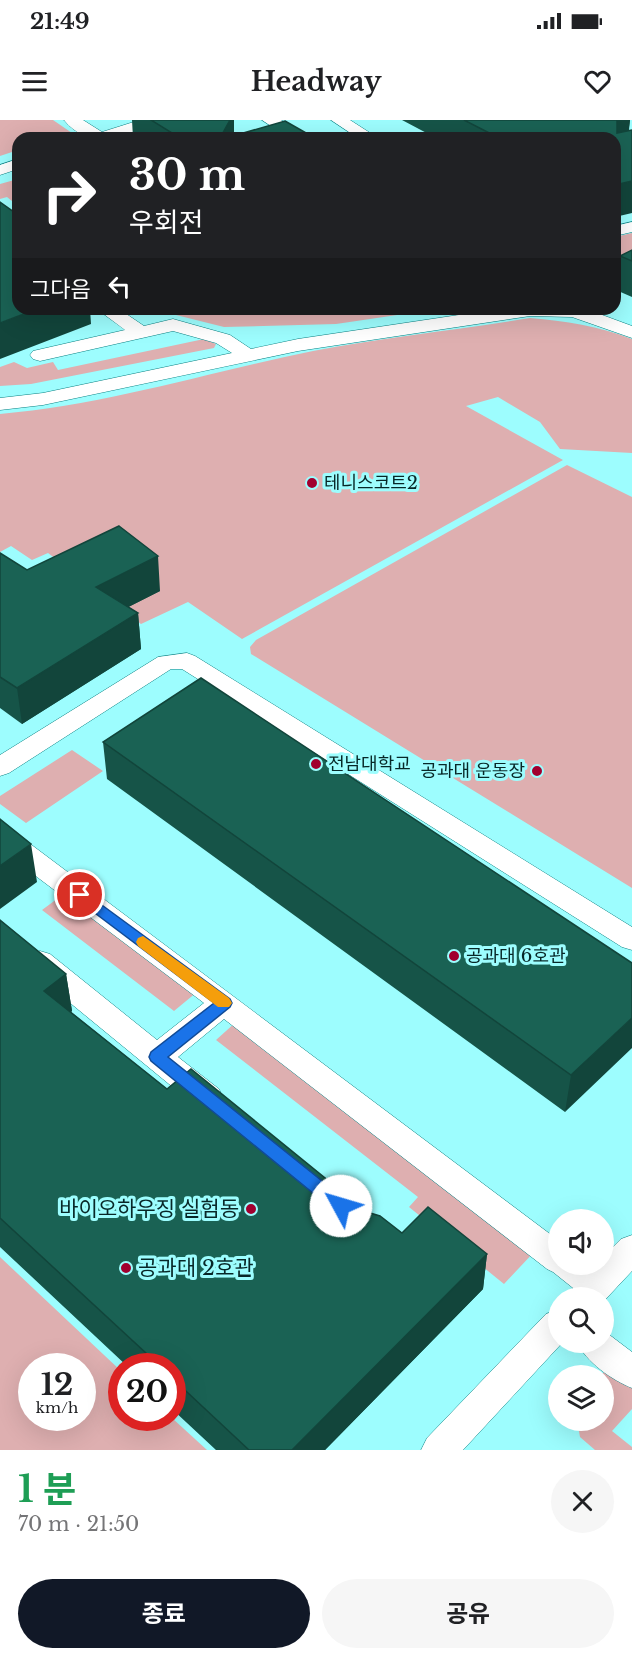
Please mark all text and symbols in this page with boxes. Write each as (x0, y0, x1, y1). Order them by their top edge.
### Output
text: 21:49 (30, 8, 90, 35)
icon: menu (18, 65, 51, 98)
text: Headway (251, 65, 381, 98)
icon: heart (581, 65, 614, 98)
text: 30 m (129, 149, 245, 201)
icon: right (30, 156, 108, 234)
text: 우회전 (129, 206, 204, 239)
icon: left (103, 270, 136, 303)
text: 그다음 (30, 276, 91, 303)
place label: 테니스코트2 (324, 472, 418, 494)
marker: 테니스코트2 (305, 476, 319, 490)
place label: 전남대학교 (328, 753, 411, 775)
marker: 전남대학교 (309, 757, 323, 771)
place label: 공과대 운동장 (420, 760, 525, 782)
marker: 공과대 운동장 (530, 764, 544, 778)
pin (54, 869, 105, 920)
icon: arrive (63, 878, 96, 911)
place label: 공과대 6호관 (466, 945, 566, 967)
marker: 공과대 6호관 (447, 949, 461, 963)
position arrow (309, 1174, 373, 1238)
place label: 바이오하우징 실험동 (59, 1196, 239, 1222)
marker: 바이오하우징 실험동 (244, 1202, 258, 1216)
map controls (548, 1209, 614, 1431)
button: sound (548, 1209, 614, 1275)
place label: 공과대 2호관 (138, 1255, 254, 1281)
marker: 공과대 2호관 (119, 1261, 133, 1275)
button: search (548, 1287, 614, 1353)
speed limit sign: 20 (108, 1353, 186, 1431)
button: layers (548, 1365, 614, 1431)
text: 12 (41, 1366, 73, 1403)
text: km/h (36, 1398, 78, 1417)
text: 1 분 (18, 1467, 76, 1512)
button: close (551, 1470, 614, 1533)
text: 70 m · 21:50 (18, 1512, 139, 1536)
button: 종료 (18, 1579, 310, 1648)
button: 공유 (322, 1579, 614, 1648)

